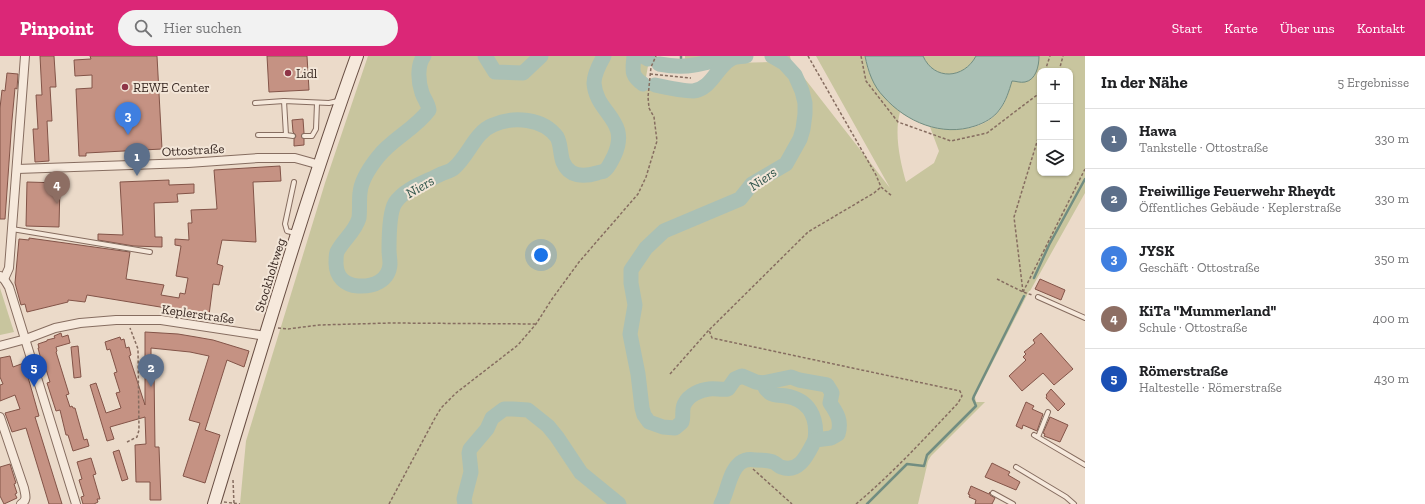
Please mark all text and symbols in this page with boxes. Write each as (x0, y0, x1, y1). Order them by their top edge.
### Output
search box (118, 10, 398, 46)
text: Pinpoint (20, 17, 94, 40)
icon: search (132, 17, 154, 39)
text: Hier suchen (164, 19, 242, 37)
text: Start (1172, 20, 1202, 37)
text: Karte (1224, 20, 1258, 37)
text: Über uns (1280, 20, 1335, 37)
text: Kontakt (1357, 20, 1405, 37)
place label: Lidl (296, 66, 318, 81)
marker: Lidl (283, 68, 293, 78)
map controls (1037, 68, 1073, 176)
button: + (1037, 68, 1073, 104)
text: In der Nähe (1101, 72, 1188, 92)
text: 5 Ergebnisse (1338, 75, 1409, 90)
place label: REWE Center (133, 80, 210, 95)
marker: REWE Center (120, 82, 130, 92)
pin: 3 (115, 102, 141, 135)
button: − (1037, 104, 1073, 140)
text: Hawa (1139, 122, 1177, 140)
text: 1 (1111, 131, 1117, 146)
text: 330 m (1375, 131, 1409, 146)
button: layers (1037, 140, 1073, 176)
text: Tankstelle · Ottostraße (1139, 140, 1268, 155)
street label: Ottostraße (161, 141, 225, 159)
pin: 1 (124, 143, 150, 176)
water label: Niers (746, 163, 780, 195)
pin: 4 (44, 171, 70, 204)
water label: Niers (403, 172, 437, 202)
text: Freiwillige Feuerwehr Rheydt (1139, 182, 1335, 200)
text: 2 (1111, 191, 1117, 206)
text: 330 m (1375, 191, 1409, 206)
text: Öffentliches Gebäude · Keplerstraße (1139, 200, 1341, 215)
street label: Stockholtweg (252, 236, 288, 314)
text: JYSK (1139, 242, 1174, 260)
your location (531, 245, 551, 265)
text: 3 (1111, 251, 1117, 266)
text: 350 m (1374, 251, 1409, 266)
text: Geschäft · Ottostraße (1139, 260, 1260, 275)
street label: Keplerstraße (161, 301, 235, 327)
text: KiTa "Mummerland" (1139, 302, 1276, 320)
text: 4 (1110, 311, 1118, 326)
text: 400 m (1373, 311, 1409, 326)
text: Schule · Ottostraße (1139, 320, 1247, 335)
pin: 5 (21, 354, 47, 387)
pin: 2 (138, 354, 164, 387)
text: Römerstraße (1139, 362, 1228, 380)
text: 5 (1111, 371, 1117, 386)
text: 430 m (1374, 371, 1409, 386)
text: Haltestelle · Römerstraße (1139, 380, 1282, 395)

